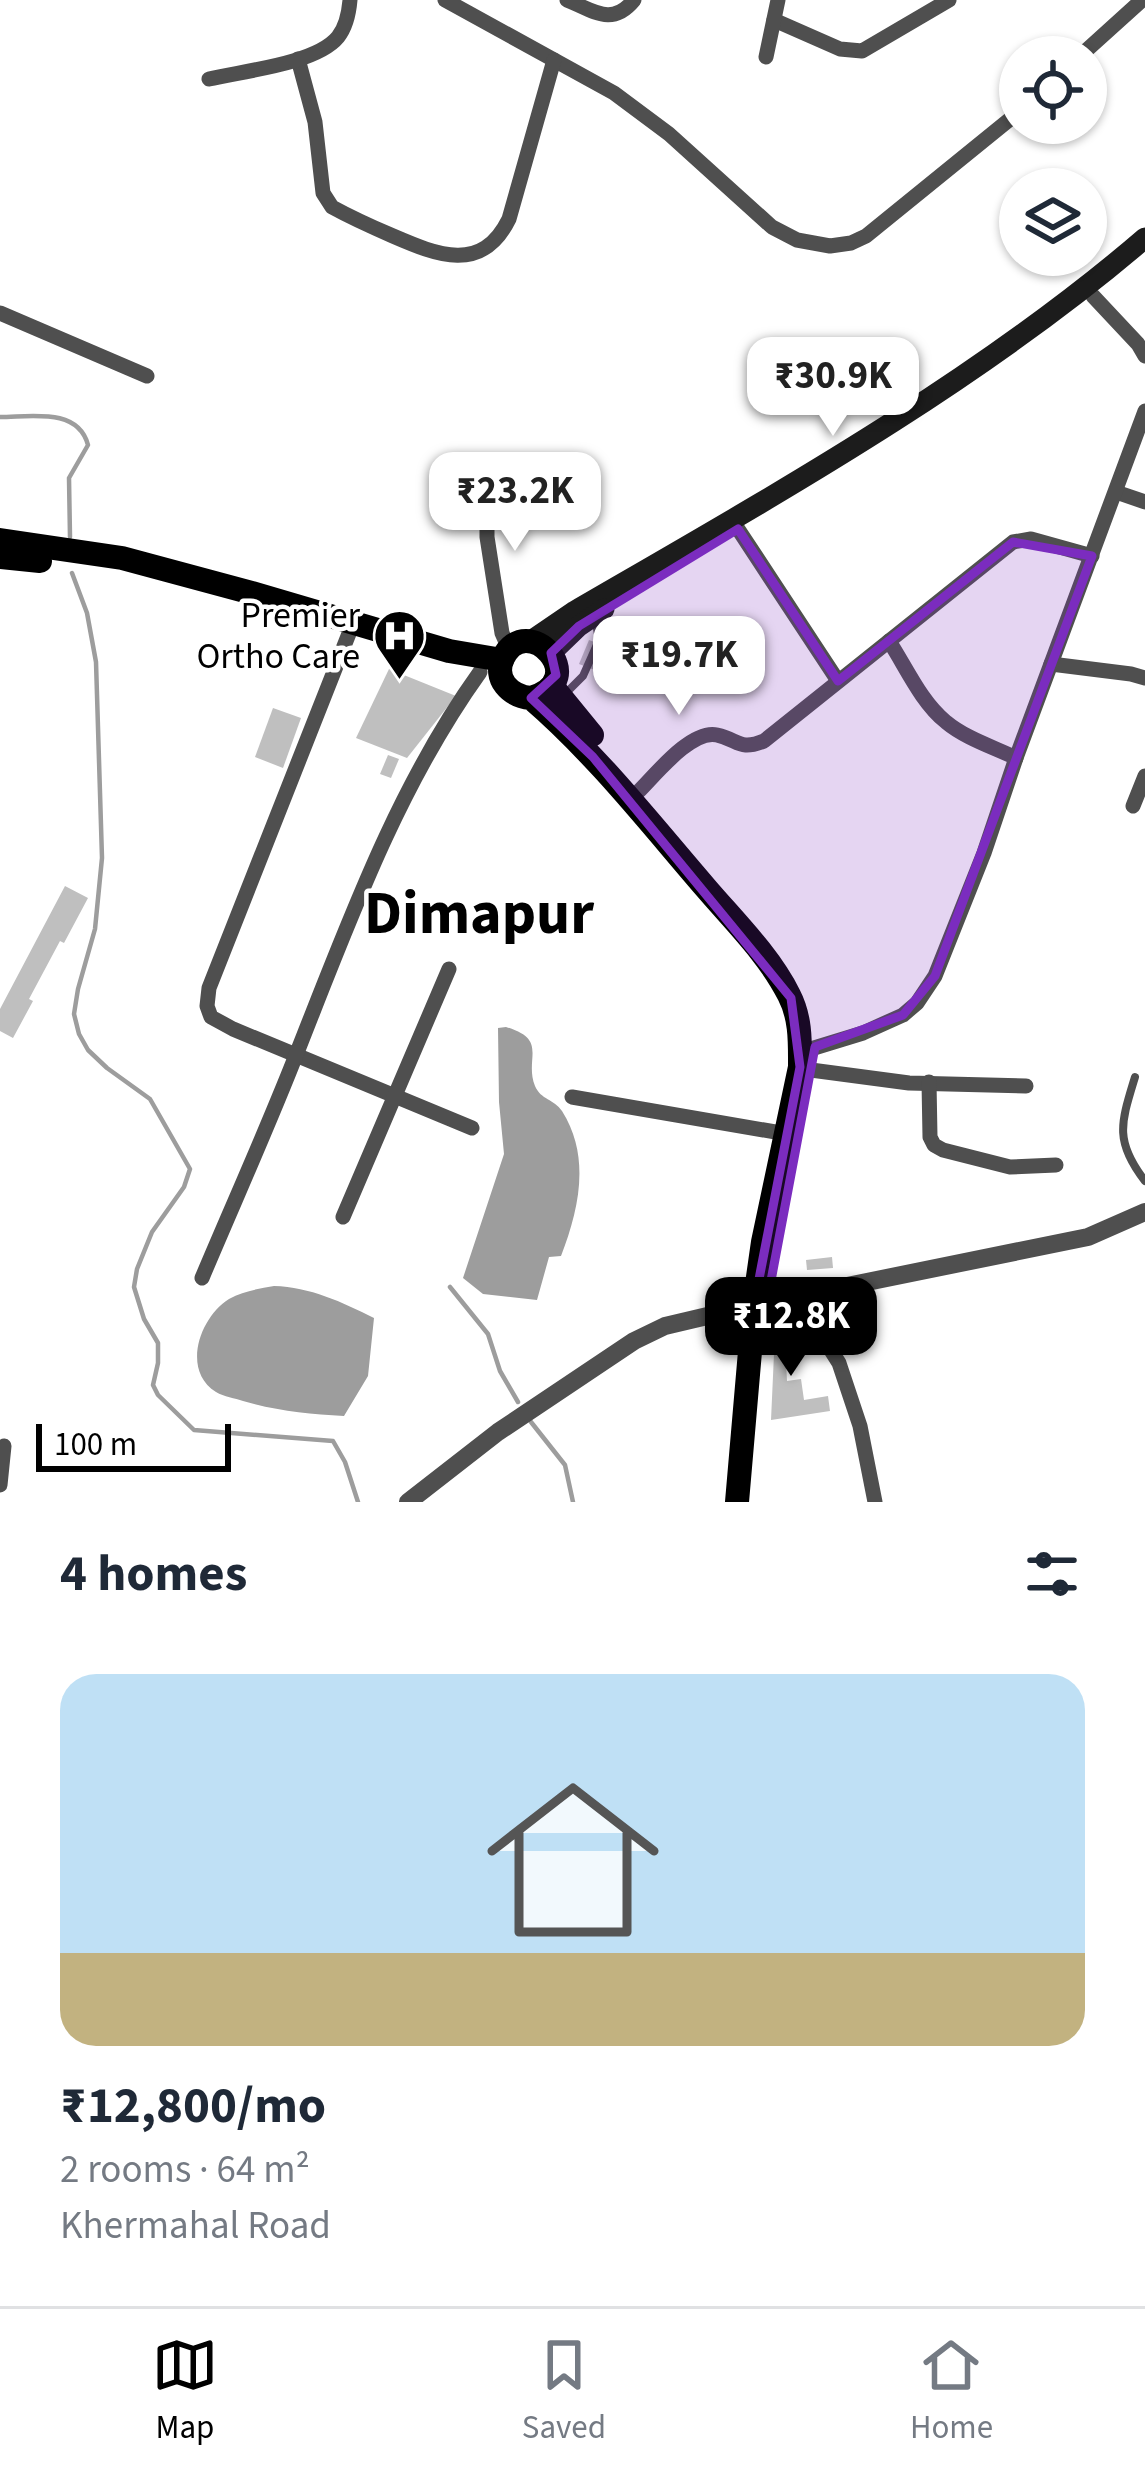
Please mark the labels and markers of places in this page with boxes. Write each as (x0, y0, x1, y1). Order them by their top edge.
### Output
pin: ₹30.9K (735, 337, 931, 439)
pin: ₹23.2K (417, 452, 613, 554)
place label: Premier Ortho Care (196, 590, 360, 682)
hospital icon: Premier Ortho Care (371, 607, 427, 681)
pin: ₹19.7K (581, 616, 777, 718)
pin: ₹12.8K (693, 1277, 889, 1379)

